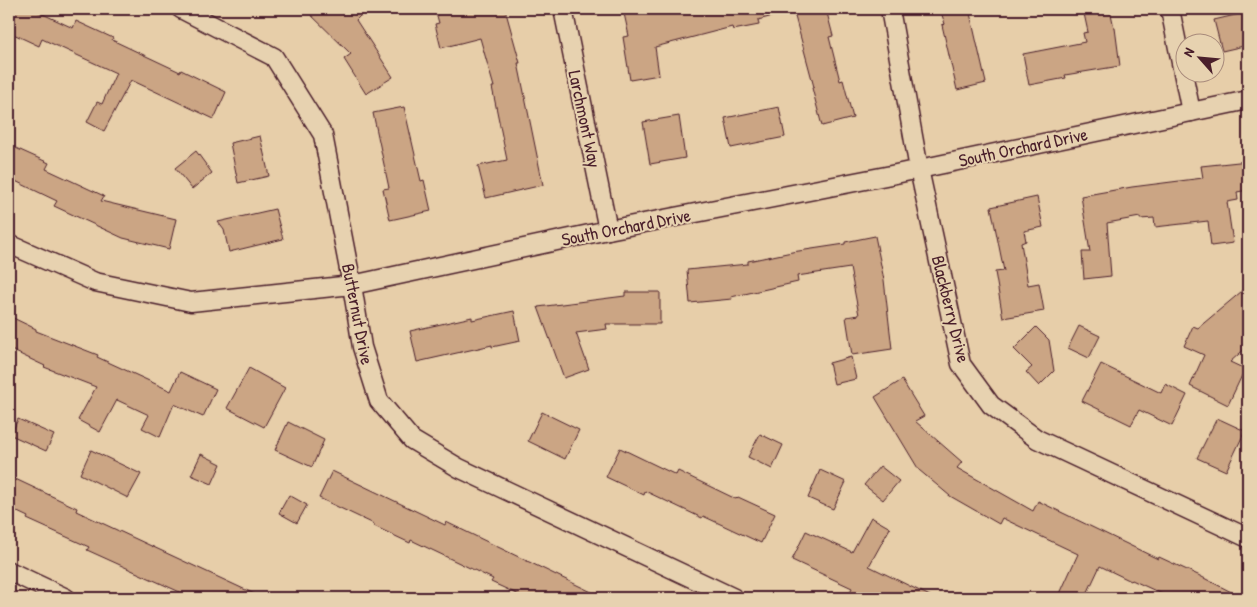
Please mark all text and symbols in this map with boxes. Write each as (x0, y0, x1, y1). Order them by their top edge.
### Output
north arrow (1174, 32, 1224, 82)
text: N (1178, 44, 1198, 60)
street label: Larchmont Way (562, 68, 608, 170)
street label: South Orchard Drive (956, 121, 1090, 173)
street label: South Orchard Drive (559, 202, 693, 252)
street label: Blackberry Drive (926, 253, 976, 365)
street label: Butternut Drive (336, 261, 380, 367)

